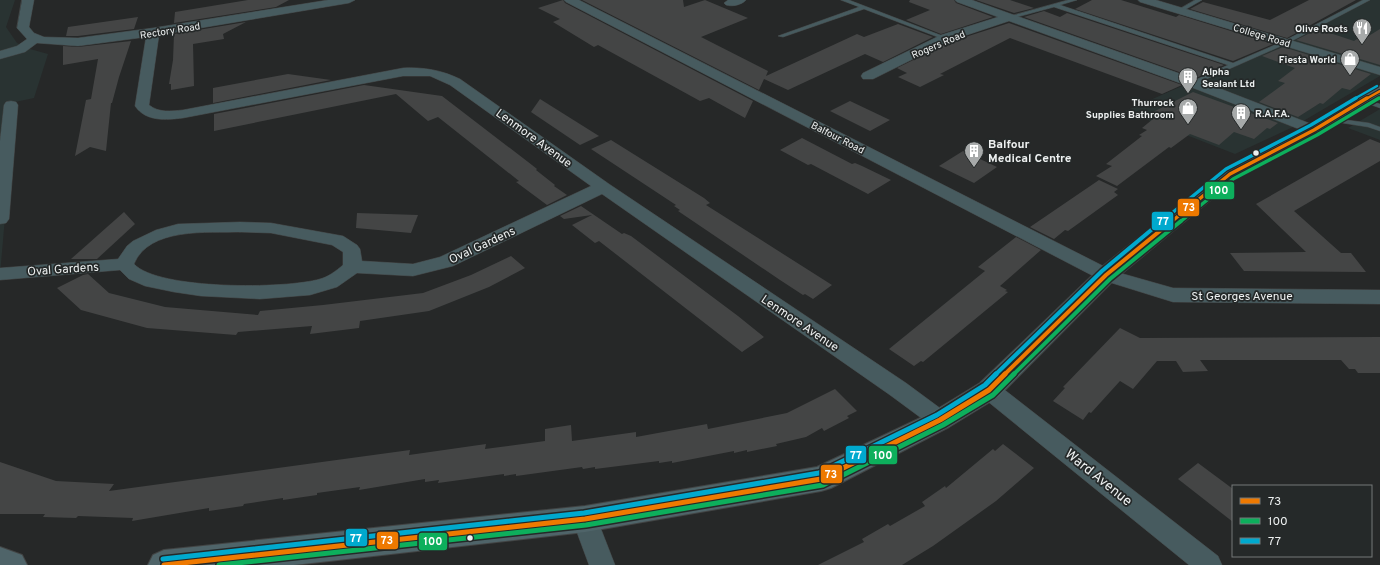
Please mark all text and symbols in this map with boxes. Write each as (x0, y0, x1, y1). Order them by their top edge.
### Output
restaurant icon: Olive Roots (1351, 17, 1373, 45)
street label: Rectory Road (139, 20, 201, 43)
street label: College Road (1231, 22, 1292, 51)
place label: Olive Roots (1295, 23, 1348, 36)
street label: Rogers Road (910, 28, 967, 63)
shop icon: Fiesta World (1339, 48, 1361, 76)
place label: Fiesta World (1279, 54, 1336, 67)
building icon: Alpha Sealant Ltd (1177, 66, 1199, 94)
place label: Alpha Sealant Ltd (1202, 66, 1255, 91)
place label: Thurrock Supplies Bathroom (1086, 97, 1174, 122)
shop icon: Thurrock Supplies Bathroom (1177, 97, 1199, 125)
building icon: R.A.F.A. (1230, 102, 1252, 130)
street label: Lenmore Avenue (492, 106, 575, 172)
place label: R.A.F.A. (1255, 108, 1290, 121)
street label: Balfour Road (808, 119, 866, 157)
place label: Balfour Medical Centre (988, 137, 1072, 167)
building icon: Balfour Medical Centre (963, 140, 985, 168)
unlabelled marker (1251, 148, 1261, 158)
line badge: 100 (1204, 181, 1235, 200)
text: 100 (1210, 184, 1228, 198)
line badge: 73 (1177, 198, 1200, 217)
text: 73 (1183, 201, 1195, 215)
line badge: 77 (1151, 211, 1174, 231)
text: 77 (1157, 215, 1169, 229)
street label: Oval Gardens (447, 224, 518, 268)
street label: Oval Gardens (27, 260, 99, 280)
street label: St Georges Avenue (1191, 289, 1293, 305)
street label: Lenmore Avenue (757, 292, 841, 356)
line badge: 77 (845, 445, 867, 464)
line badge: 100 (868, 445, 898, 465)
street label: Ward Avenue (1061, 446, 1135, 510)
text: 77 (850, 449, 862, 463)
text: 100 (874, 449, 892, 463)
line badge: 73 (820, 464, 843, 484)
text: 73 (825, 468, 837, 482)
legend (1232, 485, 1372, 557)
text: 73 (1268, 494, 1281, 510)
text: 100 (1268, 514, 1288, 530)
line badge: 77 (345, 528, 368, 547)
line badge: 73 (376, 531, 399, 550)
text: 77 (350, 532, 362, 546)
line badge: 100 (418, 532, 448, 551)
unlabelled marker (465, 533, 475, 543)
text: 73 (381, 534, 393, 548)
text: 77 (1268, 534, 1281, 550)
text: 100 (424, 535, 442, 549)

